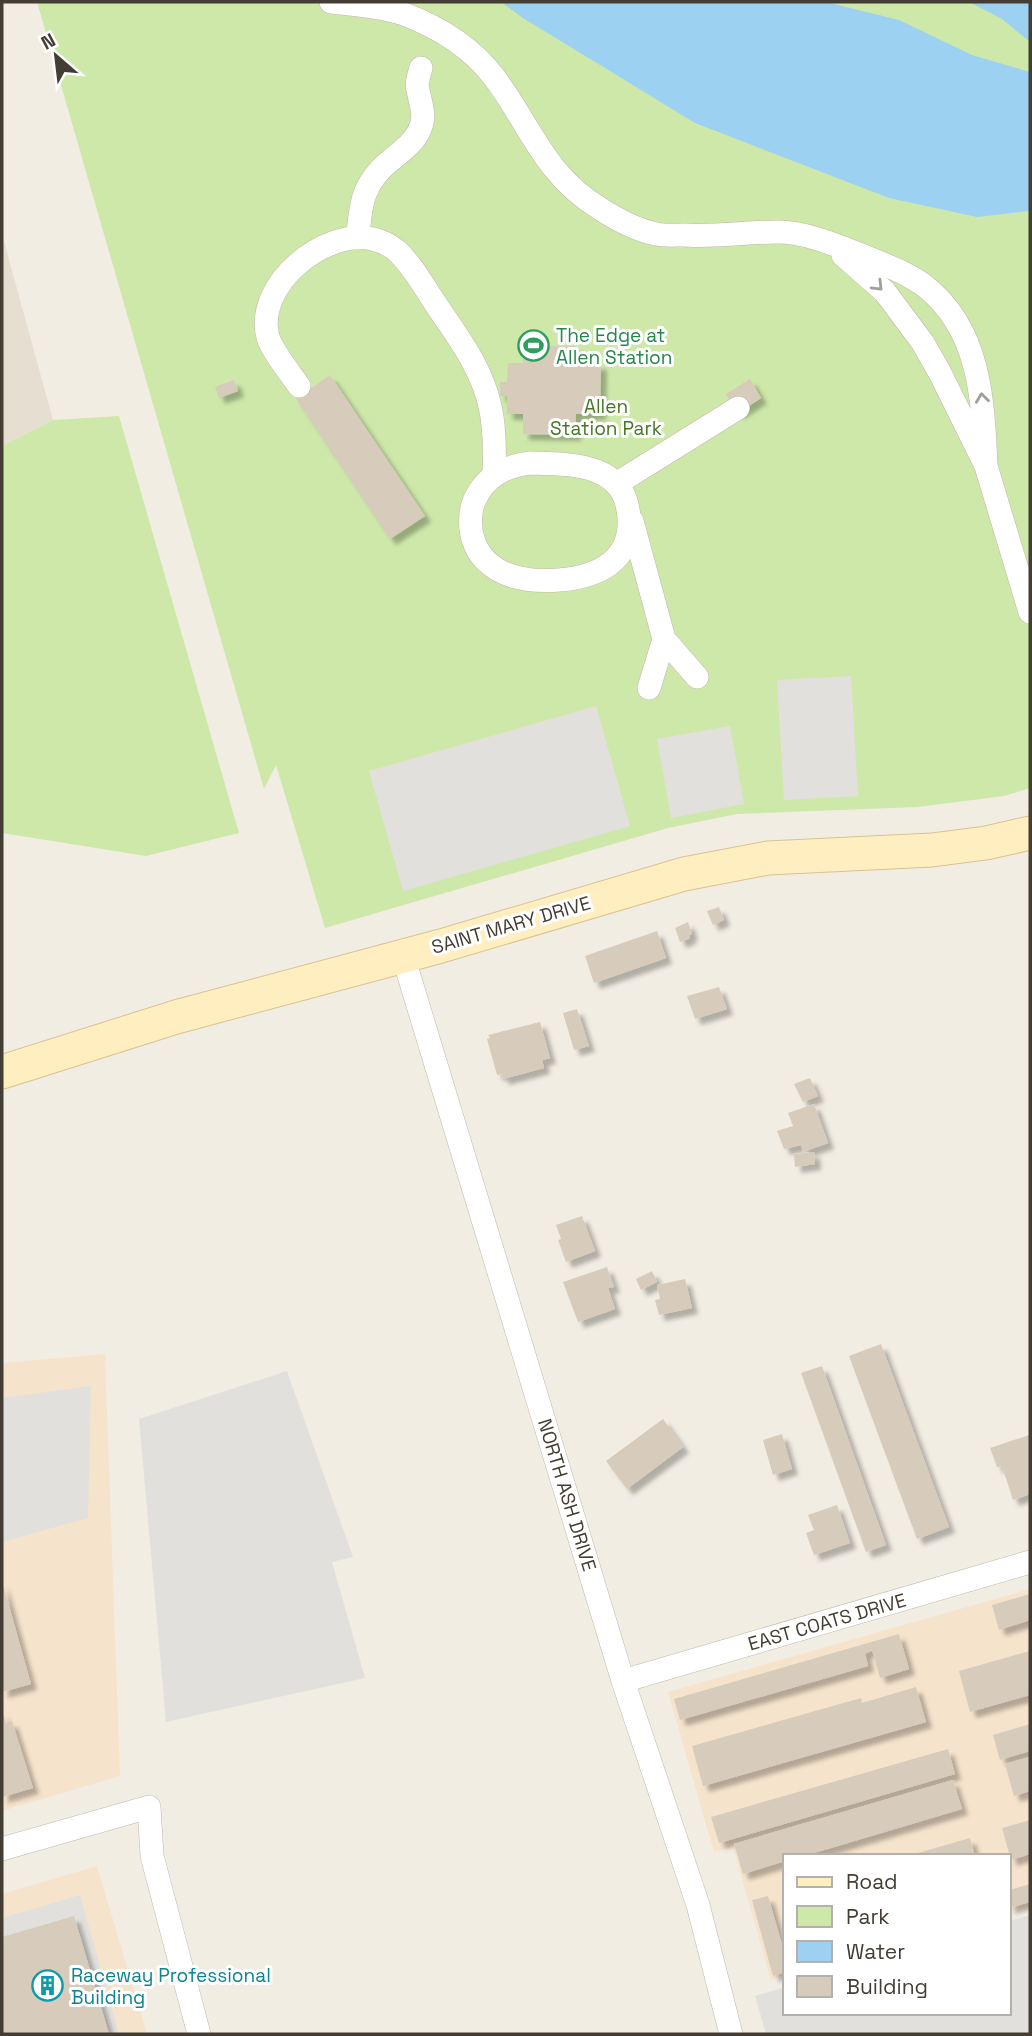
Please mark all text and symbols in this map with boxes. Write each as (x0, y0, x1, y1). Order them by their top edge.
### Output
north arrow (21, 21, 91, 91)
text: N (37, 27, 60, 55)
one-way arrow (870, 277, 883, 290)
place label: The Edge at Allen Station (556, 323, 672, 370)
sports icon: The Edge at Allen Station (516, 329, 550, 363)
one-way arrow (974, 392, 989, 404)
park label: Allen Station Park (550, 394, 662, 441)
street label: SAINT MARY DRIVE (429, 890, 593, 960)
street label: NORTH ASH DRIVE (532, 1416, 602, 1574)
street label: EAST COATS DRIVE (745, 1587, 909, 1657)
legend (783, 1854, 1011, 2015)
text: Road (846, 1868, 898, 1895)
text: Park (846, 1903, 890, 1930)
text: Water (846, 1938, 905, 1965)
place label: Raceway Professional Building (71, 1963, 271, 2010)
building icon: Raceway Professional Building (31, 1969, 65, 2003)
text: Building (846, 1973, 928, 2000)

